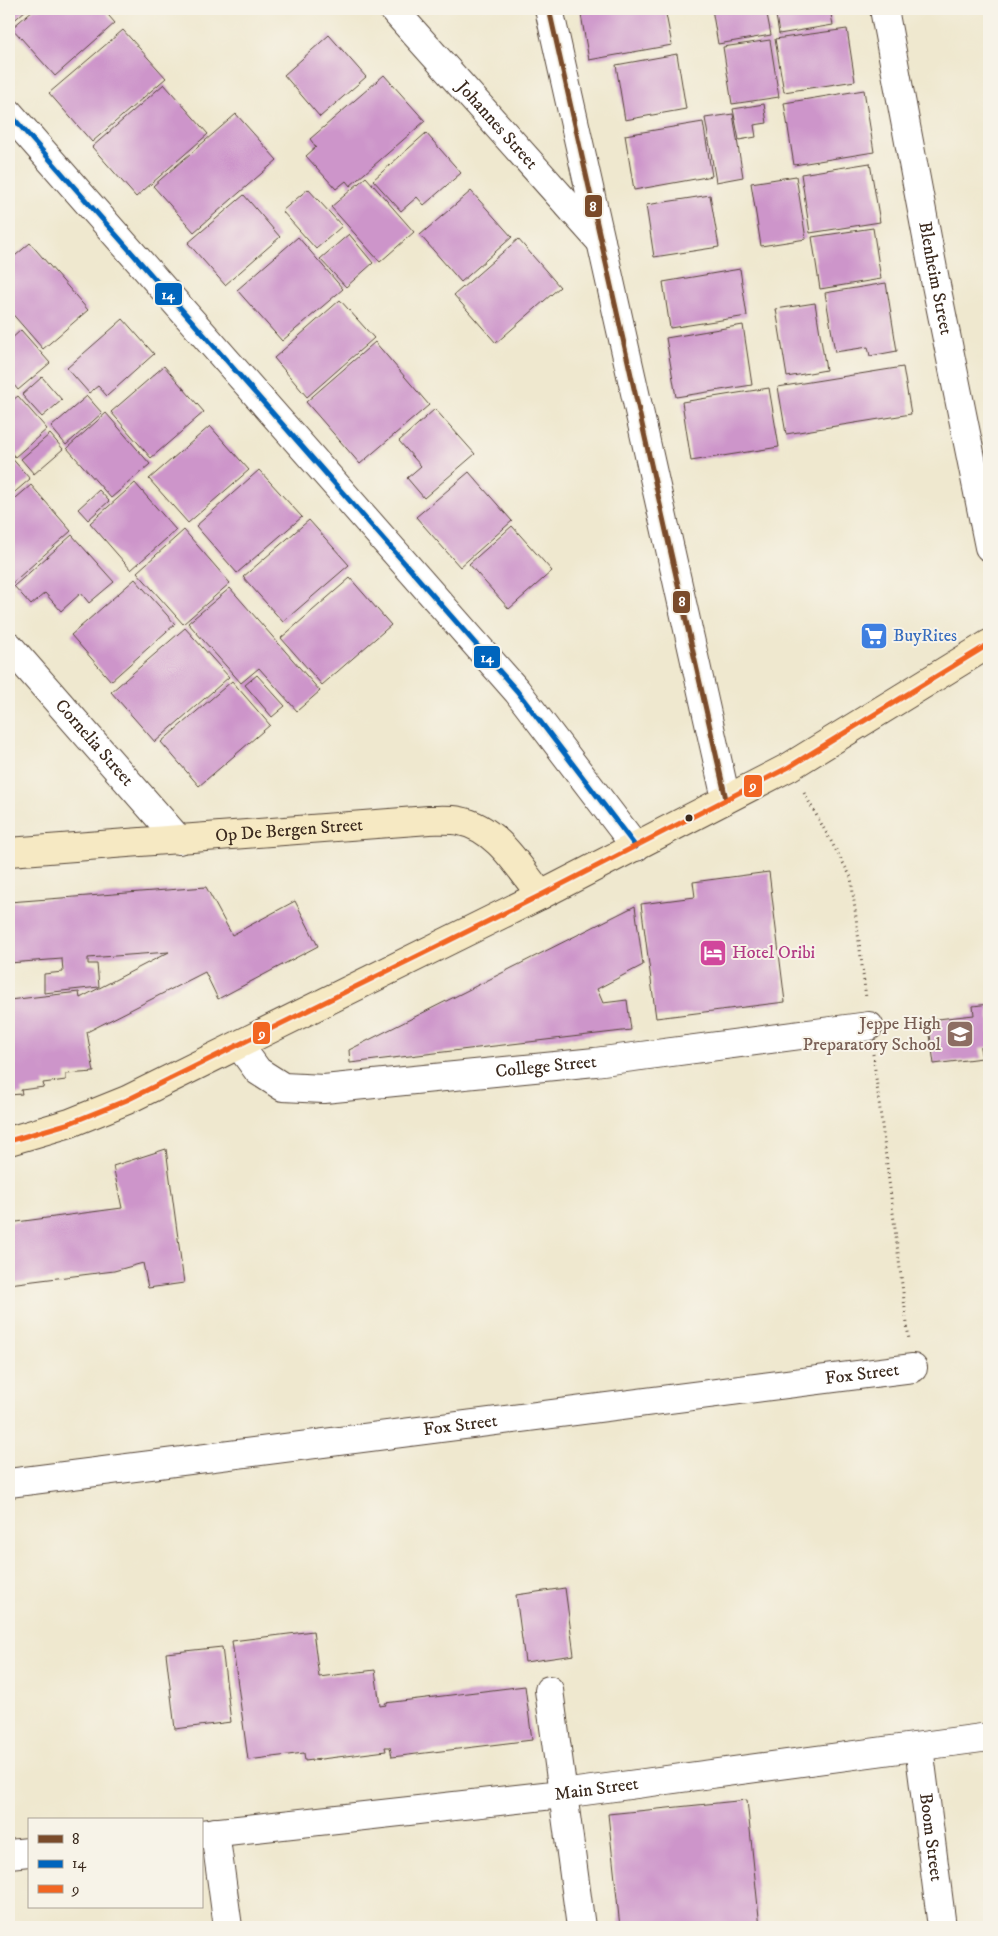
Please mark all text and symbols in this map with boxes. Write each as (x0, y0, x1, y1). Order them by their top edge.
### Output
street label: Johannes Street (450, 75, 542, 174)
line badge: 8 (584, 194, 603, 218)
text: 8 (589, 198, 597, 216)
street label: Blenheim Street (913, 220, 957, 337)
line badge: 14 (154, 282, 183, 306)
text: 14 (161, 286, 176, 304)
line badge: 8 (672, 590, 691, 614)
text: 8 (678, 593, 686, 611)
supermarket icon: BuyRites (859, 621, 889, 651)
place label: BuyRites (893, 625, 957, 647)
line badge: 14 (473, 645, 501, 669)
text: 14 (480, 649, 495, 667)
street label: Cornelia Street (50, 695, 138, 791)
line badge: 9 (743, 774, 763, 798)
text: 9 (749, 777, 757, 795)
unlabelled marker (684, 813, 694, 823)
street label: Op De Bergen Street (215, 814, 364, 847)
hotel icon: Hotel Oribi (698, 938, 728, 968)
place label: Hotel Oribi (732, 942, 815, 964)
place label: Jeppe High Preparatory School (802, 1013, 942, 1056)
school or university icon: Jeppe High Preparatory School (945, 1019, 975, 1049)
line badge: 9 (252, 1021, 271, 1045)
text: 9 (258, 1025, 266, 1043)
street label: College Street (494, 1051, 598, 1083)
street label: Fox Street (824, 1359, 901, 1390)
street label: Fox Street (422, 1410, 499, 1441)
street label: Main Street (553, 1773, 640, 1806)
street label: Boom Street (914, 1792, 947, 1883)
legend (28, 1818, 202, 1908)
text: 8 (72, 1830, 80, 1849)
text: 14 (72, 1854, 87, 1873)
text: 9 (71, 1880, 80, 1899)

